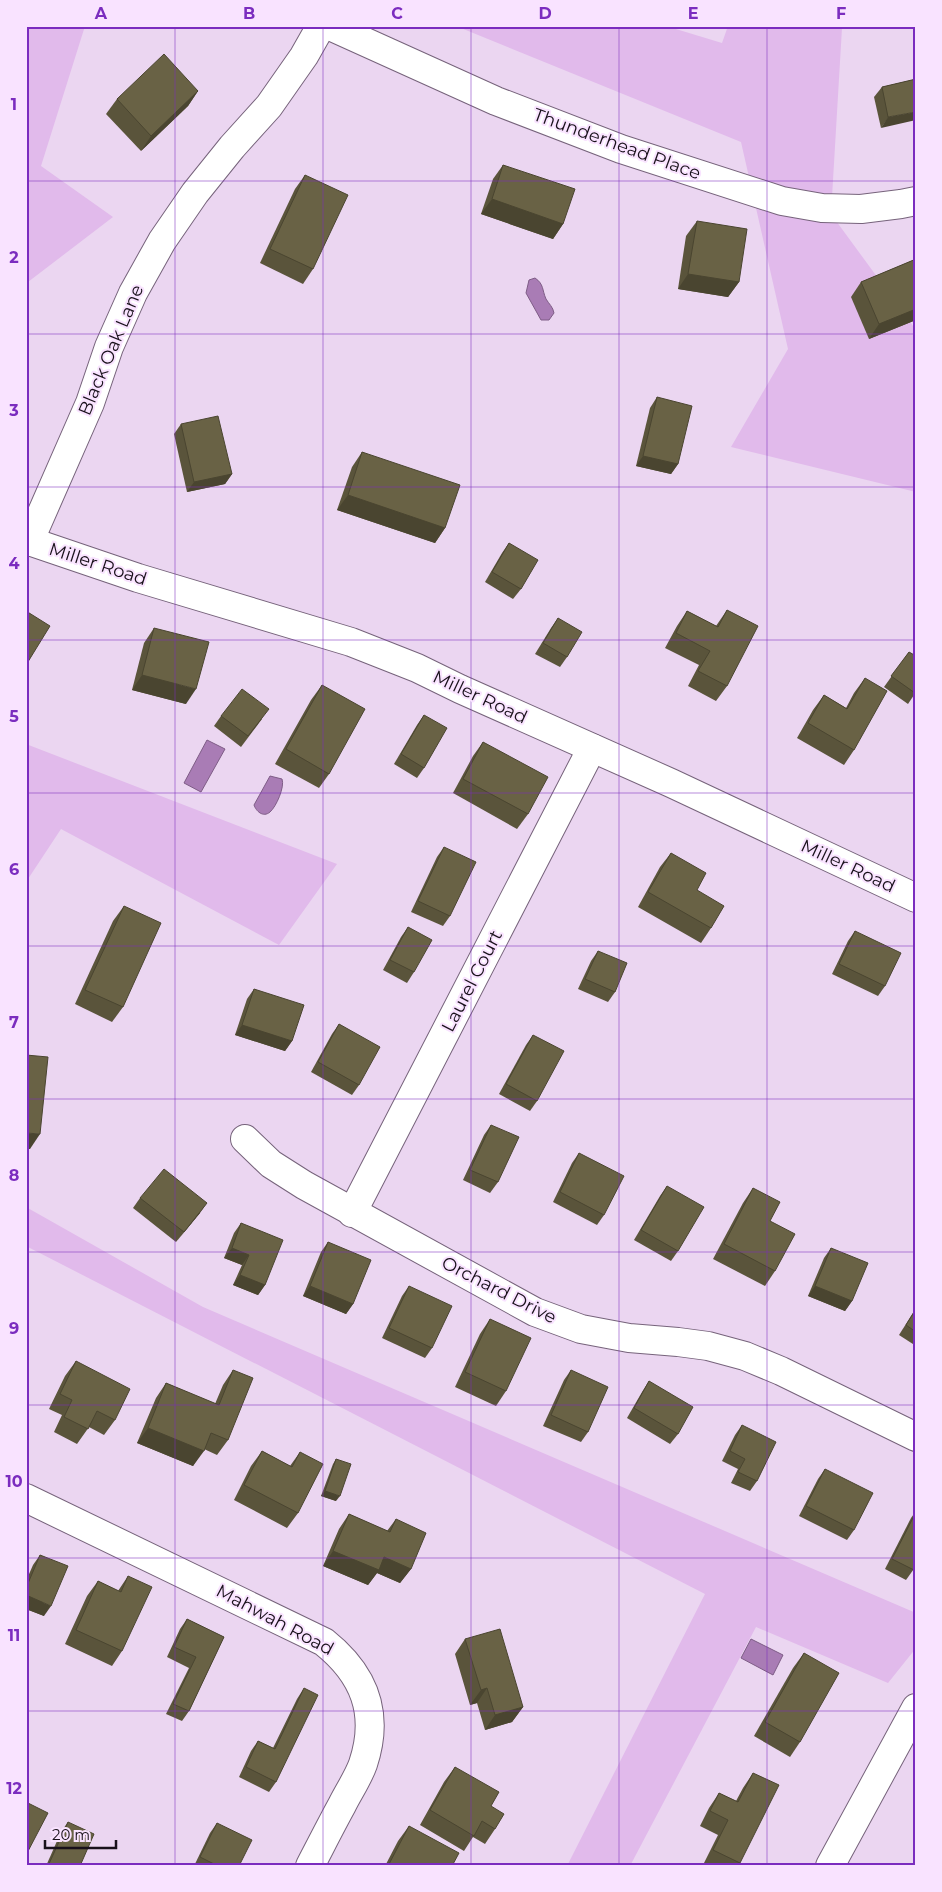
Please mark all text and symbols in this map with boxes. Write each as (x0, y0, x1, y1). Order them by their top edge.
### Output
text: A (94, 4, 108, 23)
text: B (243, 4, 255, 23)
text: C (391, 4, 403, 23)
text: D (538, 4, 552, 23)
text: E (688, 4, 698, 23)
text: F (836, 4, 846, 23)
text: 1 (11, 95, 17, 114)
street label: Thunderhead Place (530, 103, 704, 185)
text: 2 (9, 248, 19, 267)
street label: Black Oak Lane (74, 281, 149, 419)
text: 3 (8, 401, 19, 420)
street label: Miller Road (46, 538, 150, 590)
text: 4 (8, 554, 20, 573)
street label: Miller Road (429, 666, 531, 728)
text: 5 (9, 707, 19, 726)
street label: Miller Road (797, 835, 899, 897)
text: 6 (9, 860, 19, 879)
street label: Laurel Court (437, 926, 507, 1036)
text: 7 (9, 1013, 19, 1032)
text: 8 (9, 1166, 19, 1185)
street label: Orchard Drive (438, 1252, 560, 1328)
text: 9 (9, 1319, 19, 1338)
text: 10 (5, 1472, 23, 1491)
street label: Mahwah Road (213, 1580, 337, 1660)
text: 11 (8, 1626, 20, 1645)
text: 12 (6, 1779, 22, 1798)
scale bar (45, 1817, 116, 1849)
text: 20 m (52, 1825, 90, 1844)

